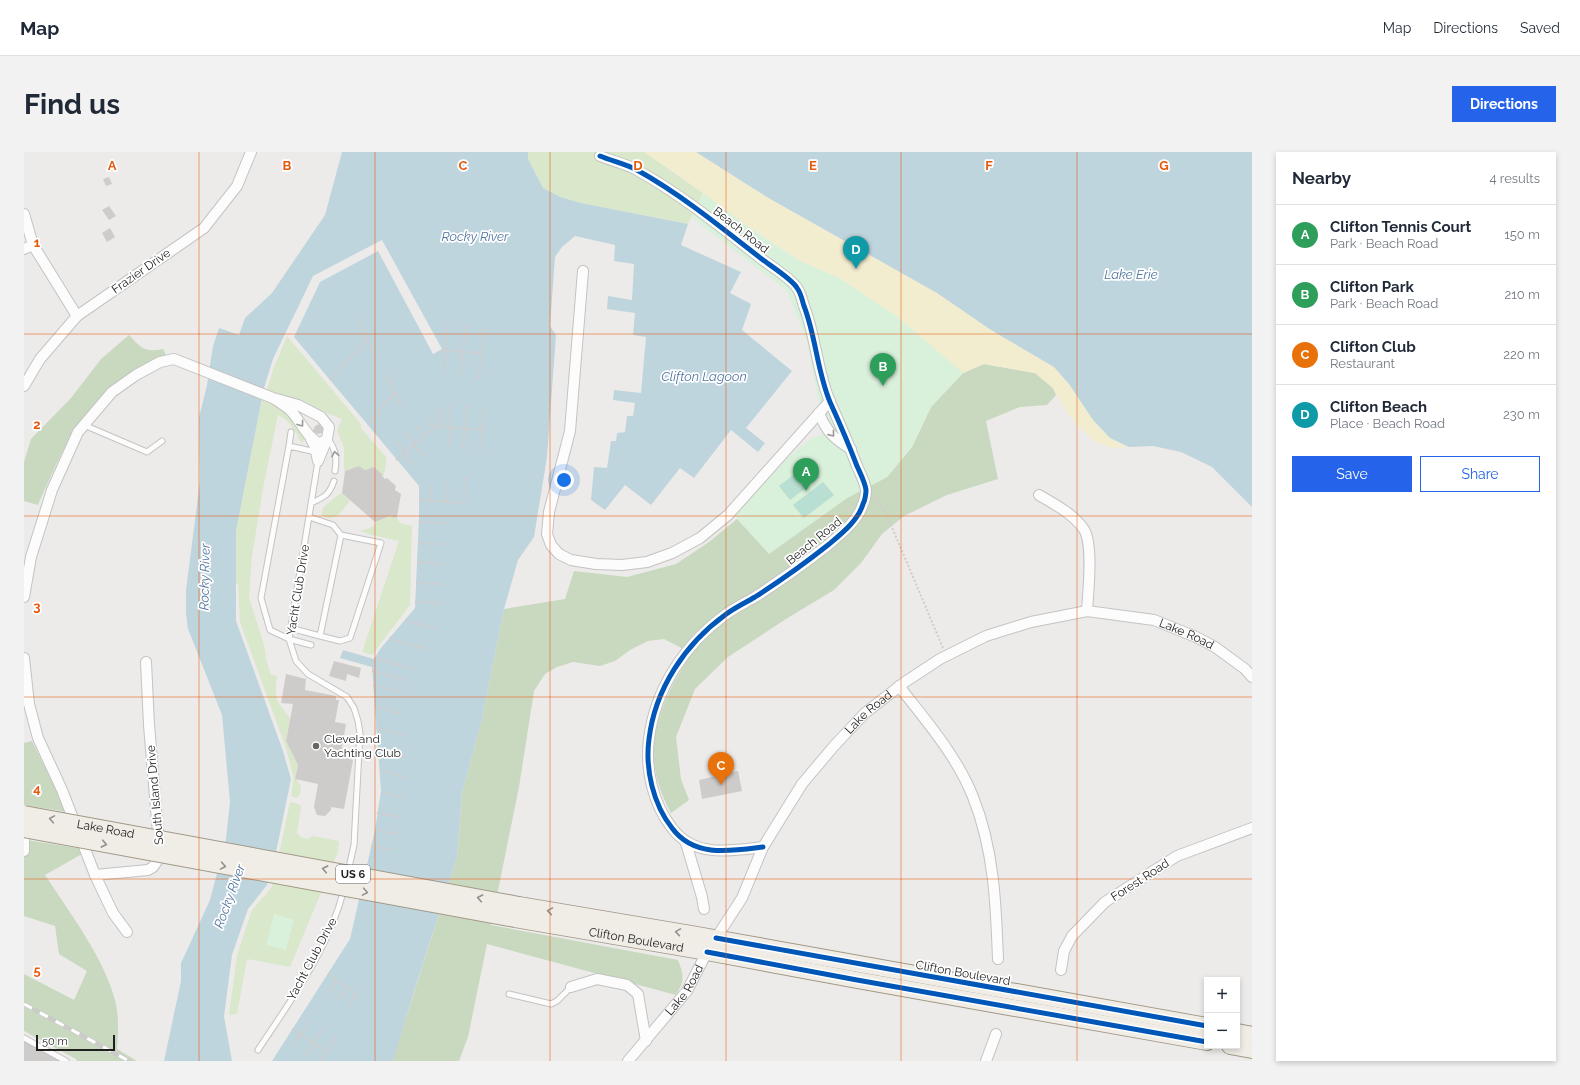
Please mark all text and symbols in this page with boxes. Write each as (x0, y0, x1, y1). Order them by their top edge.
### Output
text: Map (20, 17, 59, 39)
text: Map (1383, 20, 1411, 36)
text: Directions (1433, 20, 1498, 36)
text: Saved (1520, 20, 1560, 36)
button: Directions (1452, 86, 1556, 122)
text: Find us (24, 88, 120, 121)
text: A (108, 158, 117, 173)
text: B (283, 158, 292, 173)
text: C (459, 158, 468, 173)
text: D (633, 158, 643, 173)
text: E (809, 158, 817, 173)
text: F (985, 158, 993, 173)
text: G (1159, 158, 1169, 173)
text: Nearby (1292, 168, 1351, 188)
text: 4 results (1489, 171, 1540, 186)
street label: Beach Road (710, 204, 772, 256)
text: Clifton Tennis Court (1330, 218, 1471, 236)
text: A (1301, 227, 1309, 242)
text: 150 m (1504, 227, 1540, 242)
water label: Rocky River (442, 229, 509, 244)
text: 1 (34, 235, 41, 250)
pin: D (843, 236, 869, 269)
text: Park · Beach Road (1330, 236, 1438, 251)
street label: Frazier Drive (109, 246, 173, 296)
water label: Lake Erie (1104, 267, 1158, 282)
text: Clifton Park (1330, 278, 1414, 296)
text: B (1301, 287, 1309, 302)
text: 210 m (1504, 287, 1540, 302)
text: Park · Beach Road (1330, 296, 1438, 311)
text: Clifton Club (1330, 338, 1416, 356)
text: C (1301, 347, 1309, 362)
text: 220 m (1503, 347, 1540, 362)
pin: B (870, 353, 896, 386)
text: Restaurant (1330, 356, 1395, 371)
water label: Clifton Lagoon (661, 369, 747, 384)
text: Clifton Beach (1330, 398, 1427, 416)
text: D (1300, 407, 1310, 422)
text: 230 m (1503, 407, 1540, 422)
text: Place · Beach Road (1330, 416, 1445, 431)
text: 2 (33, 417, 41, 432)
one-way arrow (297, 420, 304, 427)
one-way arrow (827, 430, 834, 437)
one-way arrow (331, 451, 340, 457)
button: Save (1292, 456, 1412, 492)
button: Share (1420, 456, 1540, 492)
pin: A (793, 458, 819, 491)
your location (554, 470, 574, 490)
street label: Beach Road (784, 514, 844, 568)
water label: Rocky River (196, 543, 213, 611)
street label: Yacht Club Drive (284, 544, 312, 636)
text: 3 (33, 599, 41, 614)
street label: Lake Road (1157, 616, 1216, 652)
street label: Lake Road (842, 688, 895, 737)
place label: Cleveland Yachting Club (324, 732, 401, 760)
marker: Cleveland Yachting Club (311, 741, 321, 751)
street label: South Island Drive (144, 744, 166, 846)
pin: C (708, 752, 734, 785)
text: 4 (33, 781, 41, 796)
one-way arrow (49, 815, 55, 824)
street label: Lake Road (76, 817, 136, 841)
one-way arrow (101, 839, 107, 848)
street label: Forest Road (1108, 856, 1172, 904)
one-way arrow (220, 861, 226, 870)
water label: Rocky River (211, 862, 248, 930)
road number: US 6 (336, 865, 370, 883)
one-way arrow (322, 866, 328, 874)
one-way arrow (361, 887, 368, 895)
one-way arrow (477, 895, 483, 903)
one-way arrow (547, 907, 553, 915)
street label: Yacht Club Drive (284, 915, 340, 1003)
street label: Clifton Boulevard (588, 925, 685, 955)
one-way arrow (675, 928, 681, 937)
street label: Clifton Boulevard (915, 958, 1011, 988)
street label: Lake Road (662, 962, 706, 1018)
text: 5 (33, 963, 41, 978)
map controls (1204, 977, 1240, 1049)
button: + (1204, 977, 1240, 1013)
button: − (1204, 1013, 1240, 1049)
scale bar (36, 1033, 115, 1052)
text: 50 m (42, 1035, 68, 1048)

